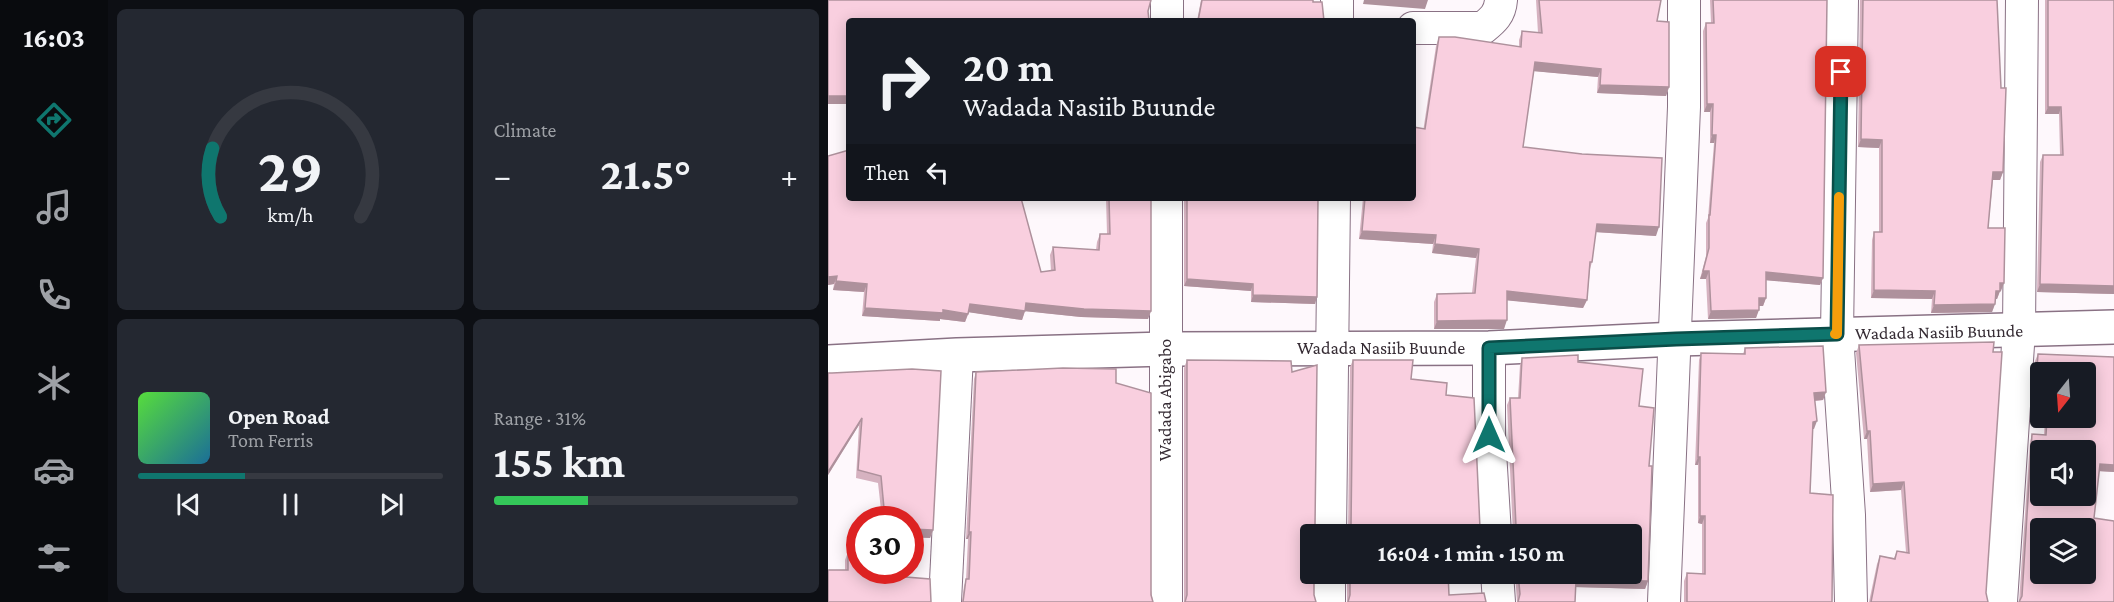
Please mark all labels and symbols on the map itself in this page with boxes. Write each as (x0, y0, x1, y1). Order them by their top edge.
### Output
pin (1815, 46, 1866, 97)
street label: Wadada Nasiib Buunde (1855, 321, 2023, 343)
street label: Wadada Nasiib Buunde (1297, 338, 1465, 358)
street label: Wadada Abigabo (1155, 339, 1175, 461)
north arrow (2030, 362, 2096, 428)
position arrow (1457, 403, 1521, 467)
speed limit sign: 30 (846, 506, 924, 584)

